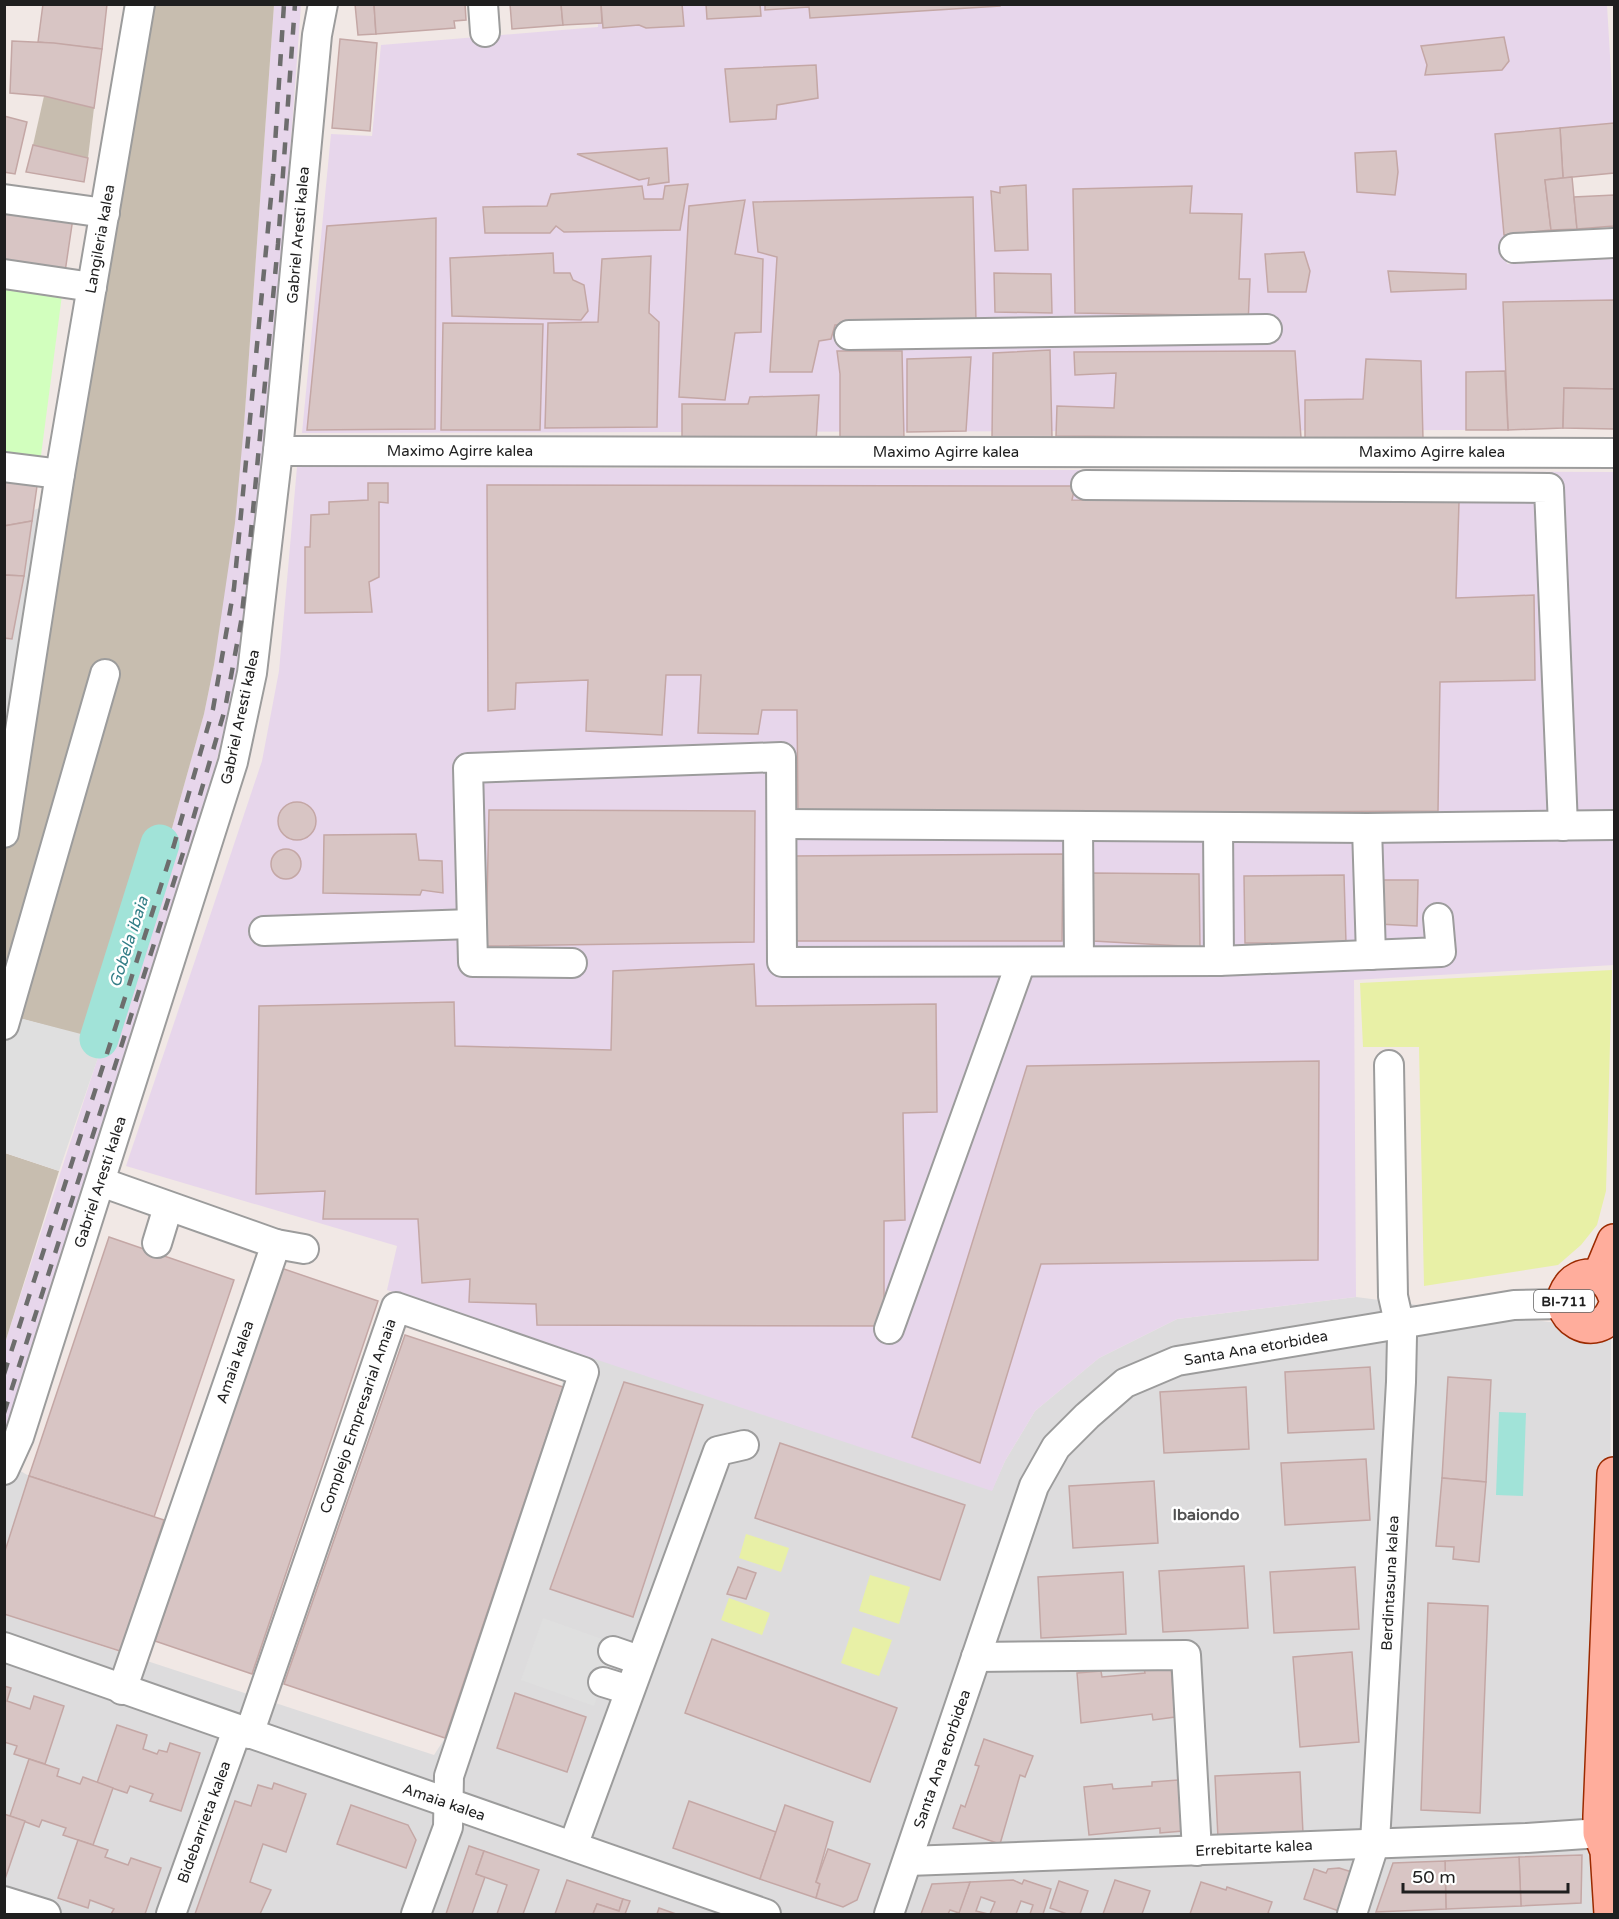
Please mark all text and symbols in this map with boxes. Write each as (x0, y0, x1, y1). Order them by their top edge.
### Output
street label: Gabriel Aresti kalea (283, 166, 313, 304)
street label: Langileria kalea (82, 183, 118, 295)
street label: Maximo Agirre kalea (387, 442, 533, 460)
street label: Maximo Agirre kalea (873, 443, 1019, 461)
street label: Maximo Agirre kalea (1359, 443, 1505, 461)
street label: Gabriel Aresti kalea (217, 648, 263, 786)
water label: Gobela ibaia (105, 893, 153, 990)
street label: Gabriel Aresti kalea (70, 1114, 130, 1250)
road number: BI-711 (1534, 1290, 1594, 1312)
street label: Complejo Empresarial Amaia (316, 1316, 400, 1516)
street label: Amaia kalea (212, 1318, 258, 1406)
street label: Santa Ana etorbidea (1183, 1326, 1329, 1370)
district label: Ibaiondo (1173, 1505, 1240, 1525)
street label: Berdintasuna kalea (1377, 1515, 1403, 1651)
street label: Santa Ana etorbidea (910, 1687, 974, 1831)
street label: Bidebarrieta kalea (174, 1758, 234, 1886)
street label: Amaia kalea (400, 1779, 488, 1825)
street label: Errebitarte kalea (1195, 1836, 1313, 1860)
scale bar (1403, 1856, 1568, 1894)
text: 50 m (1412, 1866, 1456, 1888)

